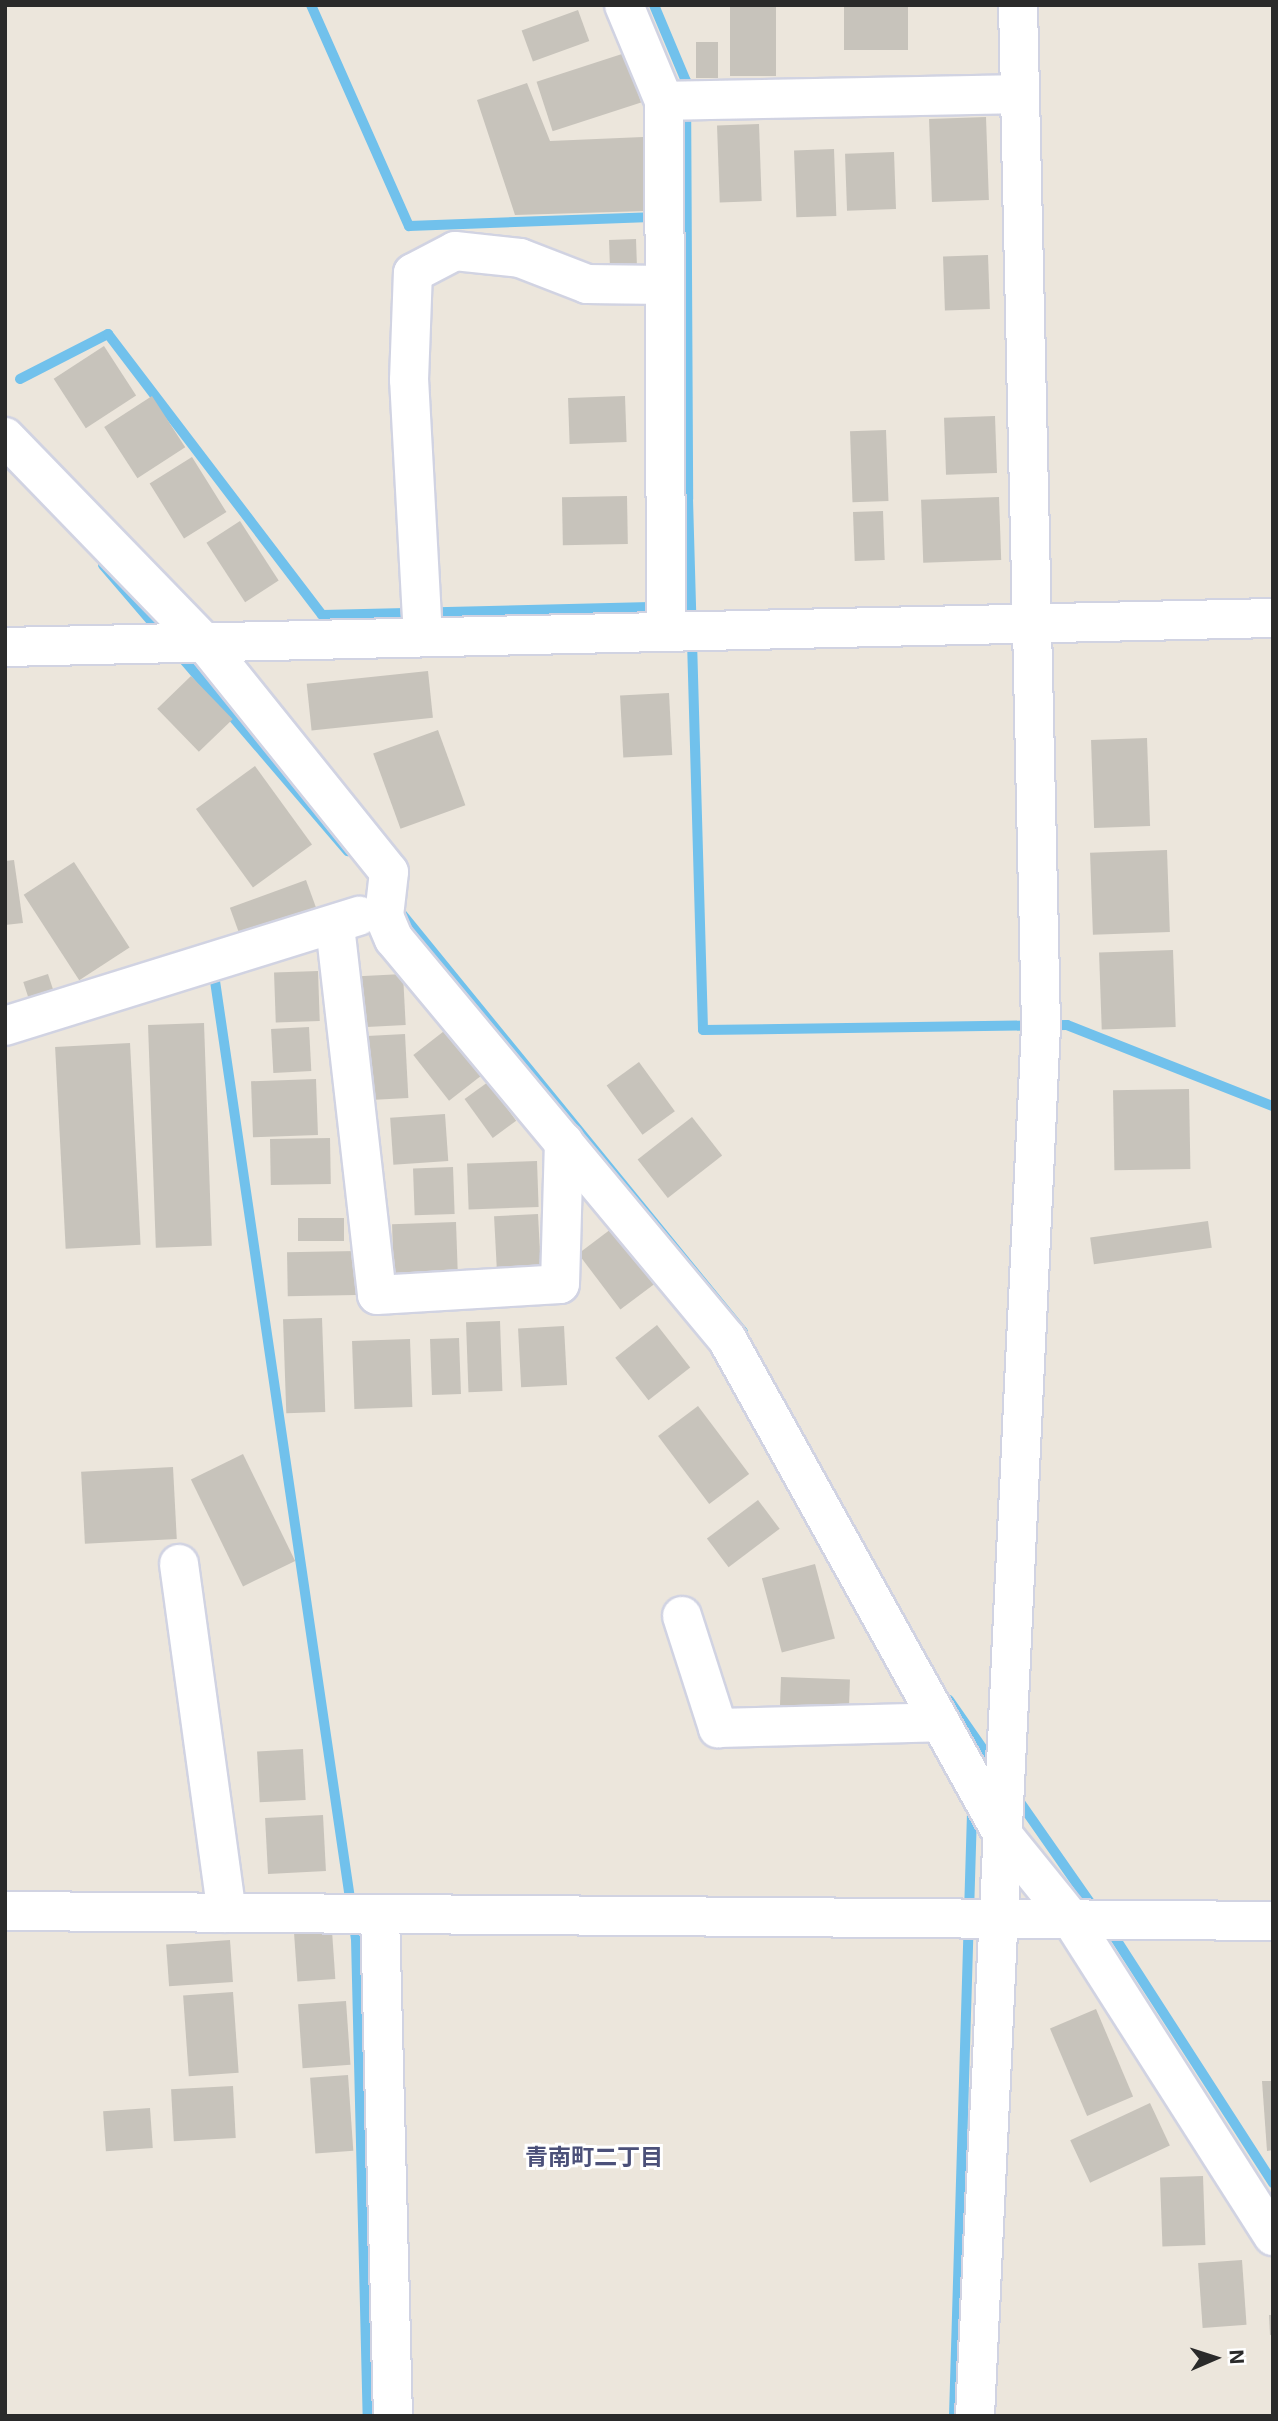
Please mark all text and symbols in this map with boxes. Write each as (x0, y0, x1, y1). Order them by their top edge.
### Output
district label: 青南町二丁目 (525, 2143, 663, 2171)
north arrow (1180, 2323, 1250, 2393)
text: N (1225, 2349, 1248, 2365)

